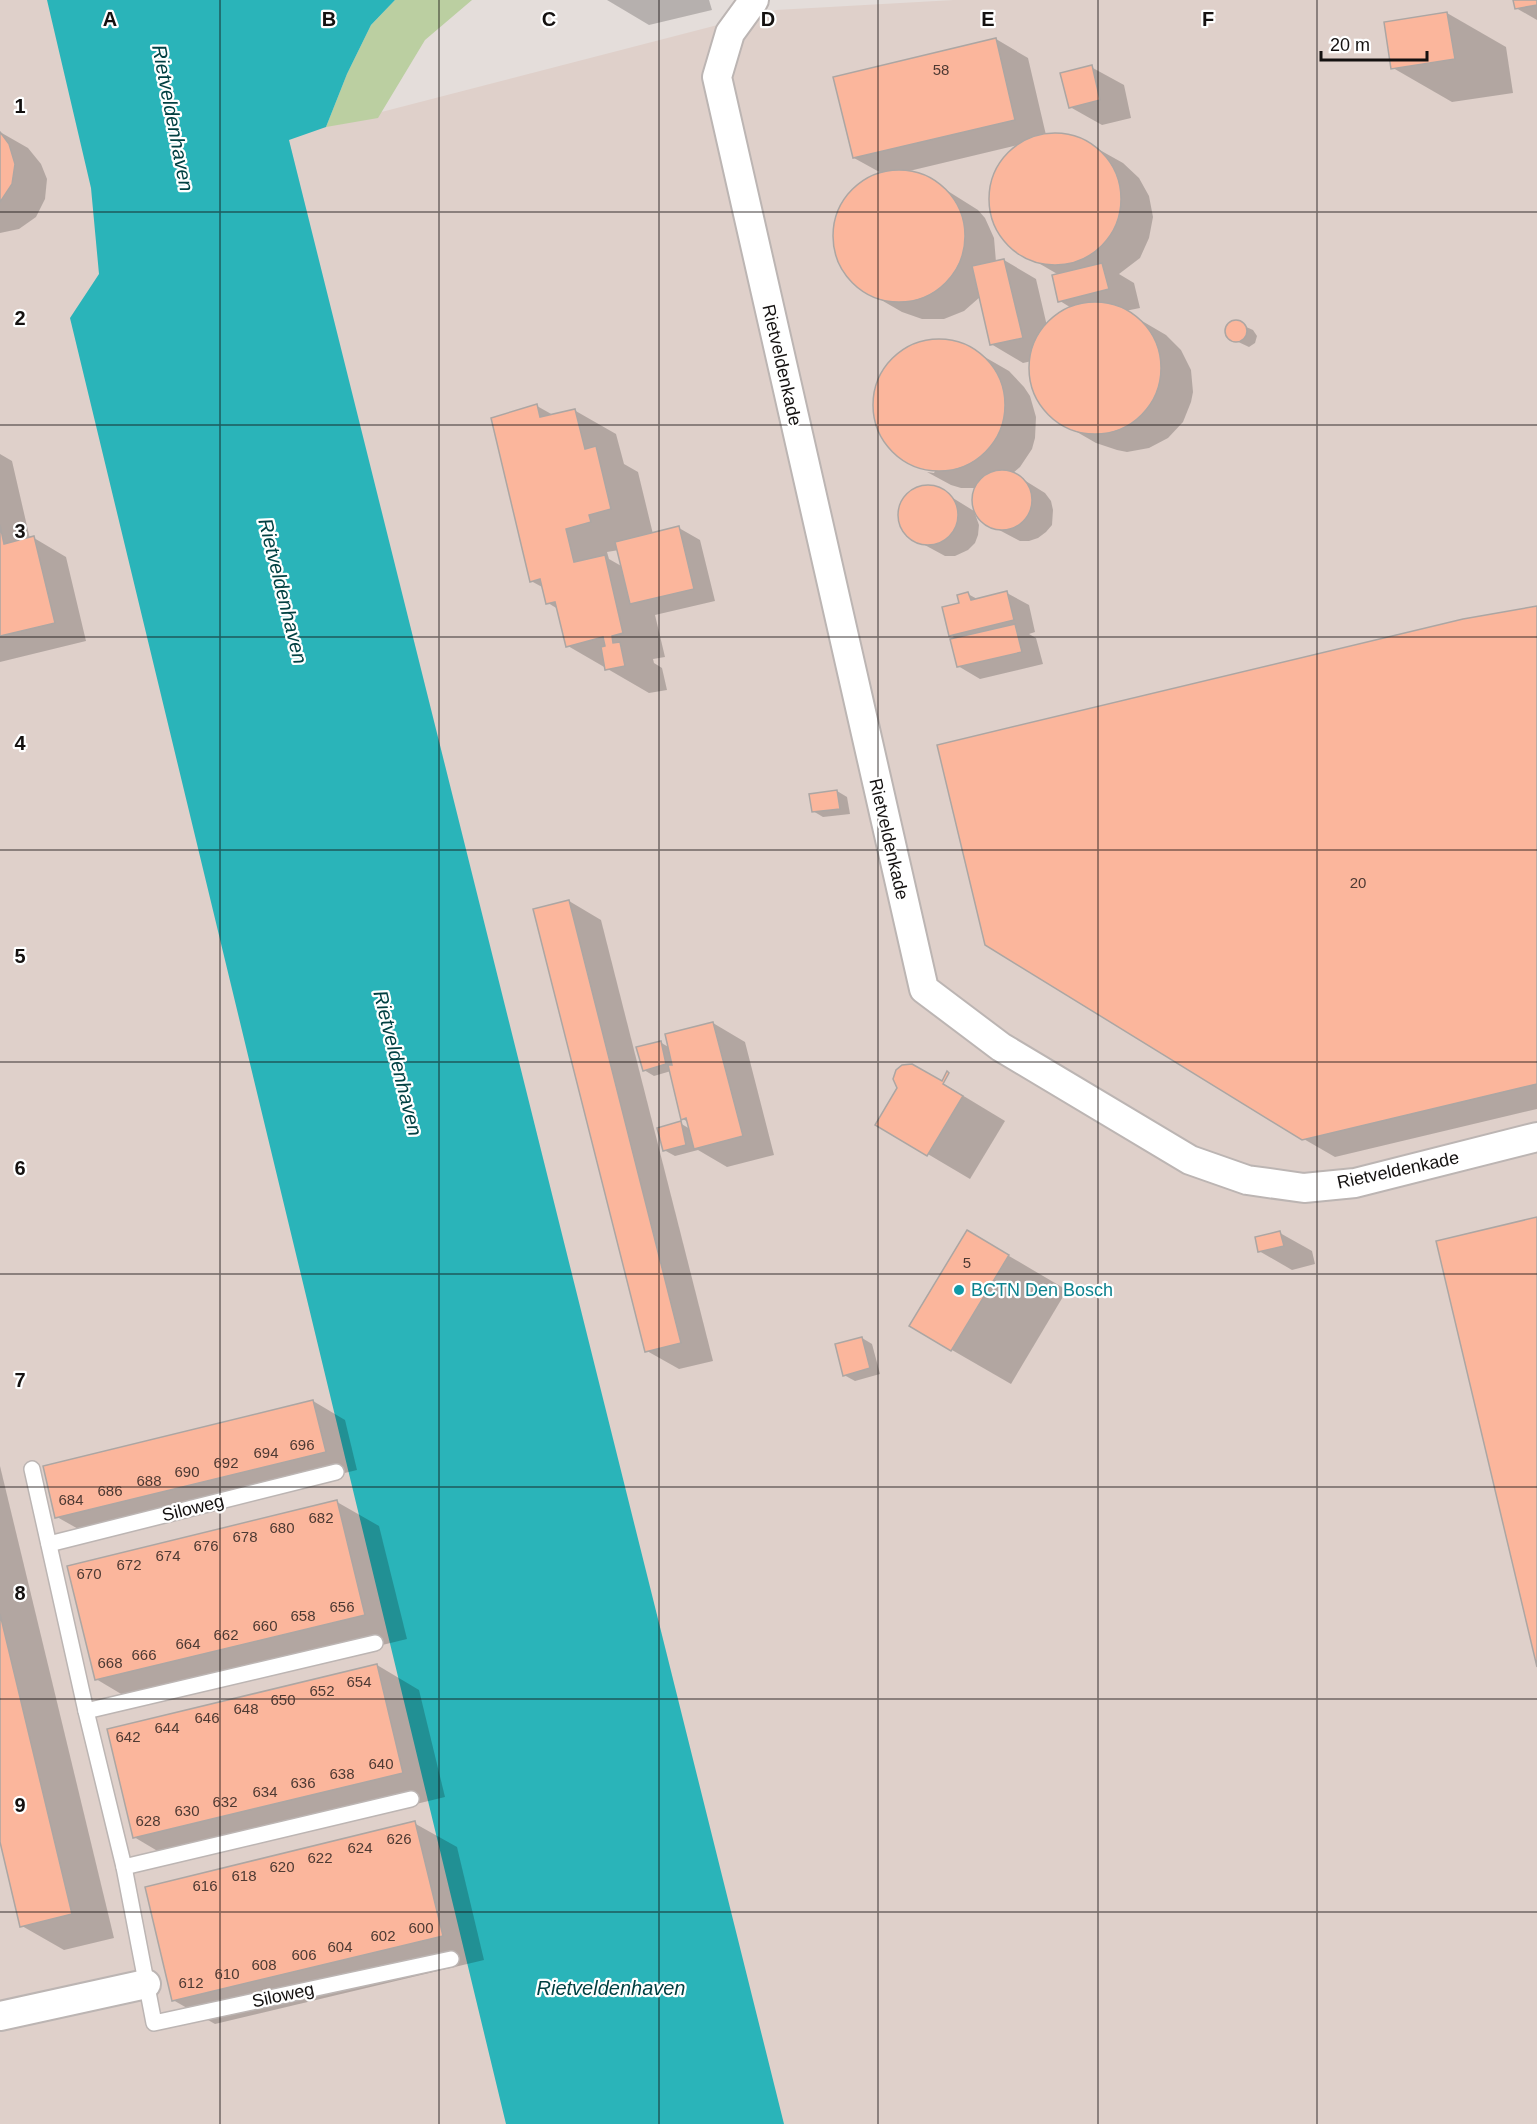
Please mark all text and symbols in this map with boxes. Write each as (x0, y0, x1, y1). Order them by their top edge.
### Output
text: A (103, 8, 117, 30)
text: B (322, 8, 336, 30)
text: C (542, 8, 556, 30)
text: D (761, 8, 775, 30)
text: E (981, 8, 995, 30)
text: F (1202, 8, 1214, 30)
scale bar (1321, 24, 1428, 62)
text: 20 m (1330, 35, 1370, 55)
water label: Rietveldenhaven (148, 43, 198, 193)
house number: 58 (933, 61, 949, 78)
text: 1 (14, 95, 26, 117)
street label: Rietveldenkade (758, 302, 806, 428)
text: 2 (14, 307, 26, 329)
water label: Rietveldenhaven (254, 516, 312, 666)
text: 3 (14, 520, 26, 542)
text: 4 (14, 732, 26, 754)
street label: Rietveldenkade (865, 776, 913, 902)
house number: 20 (1350, 874, 1366, 891)
text: 5 (14, 945, 26, 967)
water label: Rietveldenhaven (369, 988, 427, 1138)
street label: Rietveldenkade (1335, 1147, 1461, 1193)
text: 6 (14, 1157, 26, 1179)
house number: 5 (963, 1254, 971, 1271)
place label: BCTN Den Bosch (971, 1280, 1113, 1300)
marker: BCTN Den Bosch (952, 1283, 966, 1297)
text: 7 (14, 1369, 26, 1391)
house number: 696 (289, 1436, 315, 1453)
house number: 694 (253, 1444, 279, 1461)
house number: 692 (213, 1454, 239, 1471)
house number: 690 (174, 1463, 200, 1480)
house number: 688 (136, 1472, 162, 1489)
house number: 686 (97, 1482, 123, 1499)
house number: 684 (58, 1491, 84, 1508)
street label: Siloweg (160, 1491, 226, 1525)
house number: 682 (308, 1509, 334, 1526)
house number: 680 (269, 1519, 295, 1536)
house number: 678 (232, 1528, 258, 1545)
house number: 676 (193, 1537, 219, 1554)
house number: 674 (155, 1547, 181, 1564)
house number: 672 (116, 1556, 142, 1573)
house number: 670 (76, 1565, 102, 1582)
text: 8 (14, 1582, 26, 1604)
house number: 656 (329, 1598, 355, 1615)
house number: 658 (290, 1607, 316, 1624)
house number: 660 (252, 1617, 278, 1634)
house number: 662 (213, 1626, 239, 1643)
house number: 664 (175, 1635, 201, 1652)
house number: 666 (131, 1646, 157, 1663)
house number: 668 (97, 1654, 123, 1671)
house number: 654 (346, 1673, 372, 1690)
house number: 652 (309, 1682, 335, 1699)
house number: 650 (270, 1691, 296, 1708)
house number: 648 (233, 1700, 259, 1717)
house number: 646 (194, 1709, 220, 1726)
house number: 644 (154, 1719, 180, 1736)
house number: 642 (115, 1728, 141, 1745)
house number: 640 (368, 1755, 394, 1772)
house number: 638 (329, 1765, 355, 1782)
house number: 636 (290, 1774, 316, 1791)
house number: 634 (252, 1783, 278, 1800)
house number: 632 (212, 1793, 238, 1810)
text: 9 (14, 1794, 26, 1816)
house number: 630 (174, 1802, 200, 1819)
house number: 628 (135, 1812, 161, 1829)
house number: 626 (386, 1830, 412, 1847)
house number: 624 (347, 1839, 373, 1856)
house number: 622 (307, 1849, 333, 1866)
house number: 620 (269, 1858, 295, 1875)
house number: 618 (231, 1867, 257, 1884)
house number: 616 (192, 1877, 218, 1894)
house number: 600 (408, 1919, 434, 1936)
house number: 602 (370, 1927, 396, 1944)
house number: 604 (327, 1938, 353, 1955)
house number: 606 (291, 1946, 317, 1963)
house number: 608 (251, 1956, 277, 1973)
house number: 610 (214, 1965, 240, 1982)
house number: 612 (178, 1974, 204, 1991)
water label: Rietveldenhaven (537, 1977, 686, 1999)
street label: Siloweg (250, 1979, 316, 2011)

